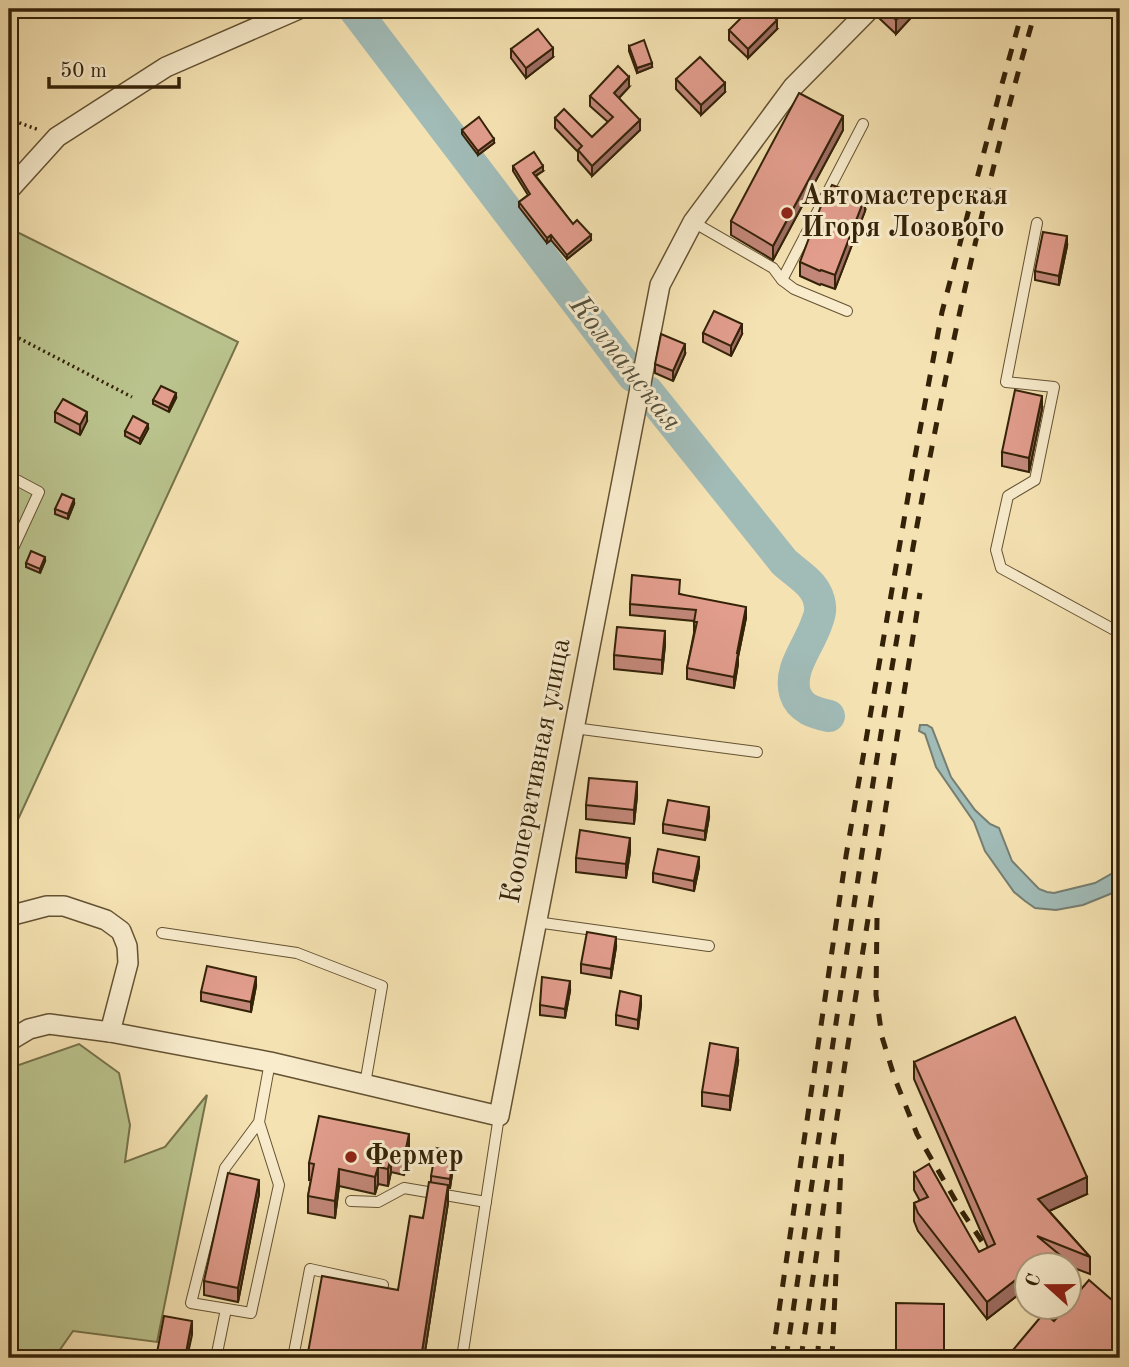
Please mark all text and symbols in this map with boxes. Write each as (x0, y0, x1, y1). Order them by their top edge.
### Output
scale bar (49, 46, 178, 90)
text: 50 m (60, 61, 107, 82)
place label: Автомастерская Игоря Лозового (801, 183, 1008, 243)
marker: Автомастерская Игоря Лозового (779, 205, 795, 221)
water label: Колпанская (563, 290, 687, 437)
street label: Кооперативная улица (498, 636, 576, 906)
place label: Фермер (365, 1143, 464, 1171)
marker: Фермер (343, 1149, 359, 1165)
north arrow (1014, 1252, 1084, 1322)
text: С (1023, 1272, 1046, 1290)

